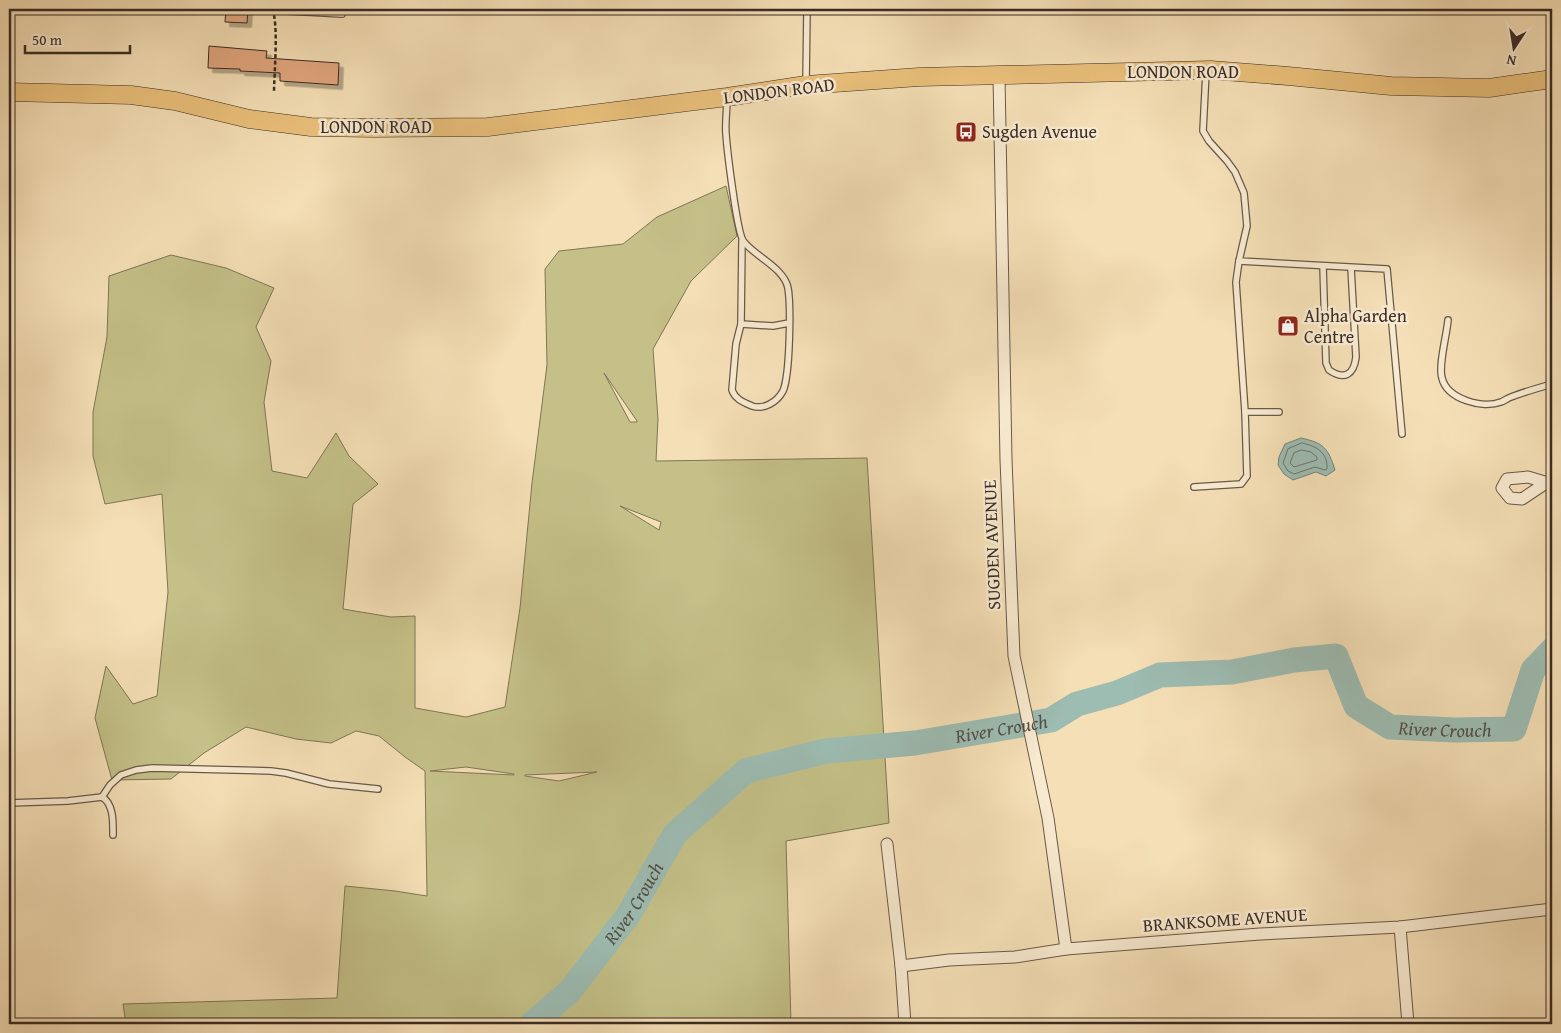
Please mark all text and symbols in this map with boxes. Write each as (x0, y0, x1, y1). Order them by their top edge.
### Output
scale bar (25, 22, 130, 54)
north arrow (1488, 22, 1538, 72)
text: 50 m (32, 29, 63, 50)
text: N (1504, 50, 1518, 71)
street label: LONDON ROAD (1127, 58, 1239, 85)
street label: LONDON ROAD (722, 70, 836, 111)
street label: LONDON ROAD (320, 113, 432, 140)
place label: Sugden Avenue (982, 118, 1097, 145)
bus stop icon: Sugden Avenue (954, 120, 978, 144)
place label: Alpha Garden Centre (1304, 302, 1407, 350)
shop icon: Alpha Garden Centre (1276, 314, 1300, 338)
street label: SUGDEN AVENUE (976, 480, 1007, 611)
water label: River Crouch (952, 707, 1050, 750)
water label: River Crouch (1397, 713, 1492, 744)
water label: River Crouch (596, 856, 670, 951)
street label: BRANKSOME AVENUE (1142, 900, 1308, 939)

